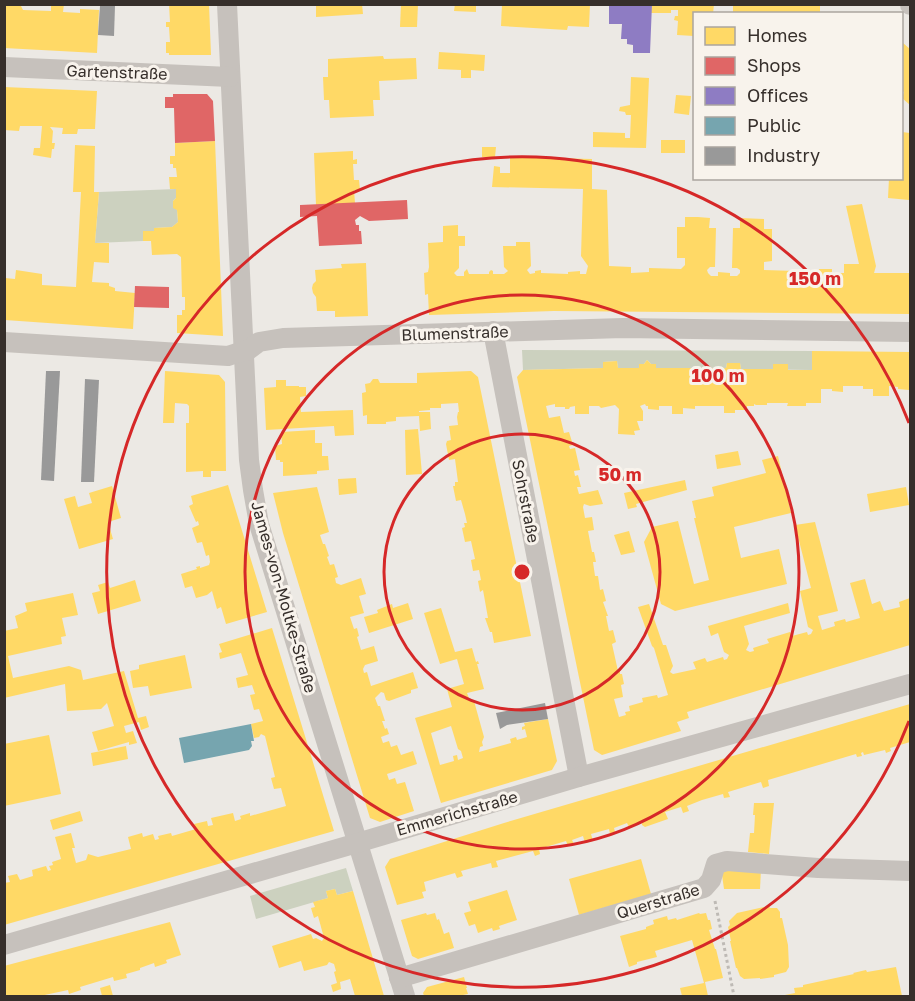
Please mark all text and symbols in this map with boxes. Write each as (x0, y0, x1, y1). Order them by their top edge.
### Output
legend (693, 12, 903, 180)
text: Homes (747, 24, 807, 46)
text: Shops (747, 54, 801, 76)
street label: Gartenstraße (66, 60, 168, 84)
text: Offices (747, 84, 808, 106)
text: Public (747, 114, 801, 136)
text: Industry (747, 144, 820, 166)
text: 150 m (789, 267, 841, 289)
street label: Blumenstraße (401, 321, 509, 345)
text: 100 m (692, 364, 744, 386)
street label: Sohrstraße (508, 458, 544, 544)
text: 50 m (599, 463, 641, 485)
street label: James-von-Moltke-Straße (247, 499, 321, 695)
centre of rings (512, 562, 532, 582)
street label: Emmerichstraße (394, 786, 520, 840)
street label: Querstraße (614, 879, 702, 923)

